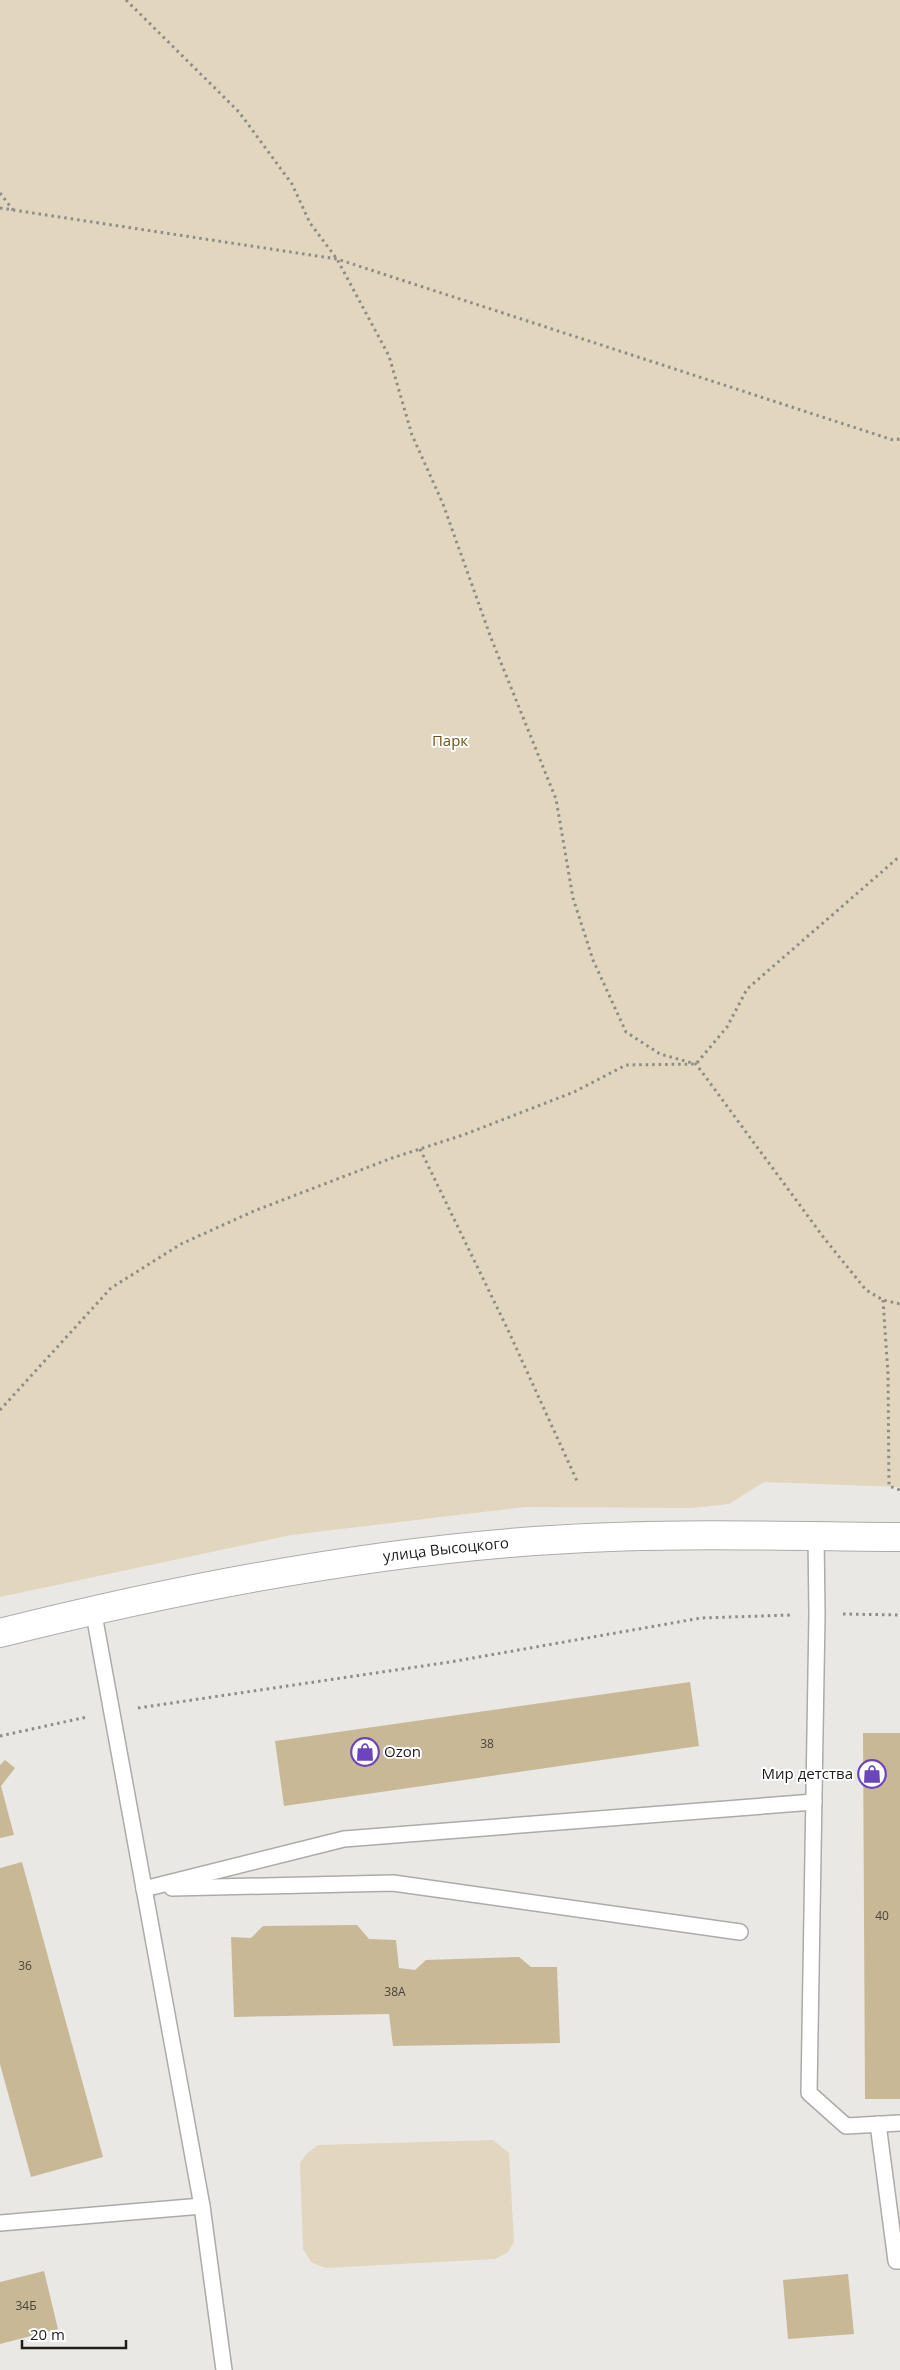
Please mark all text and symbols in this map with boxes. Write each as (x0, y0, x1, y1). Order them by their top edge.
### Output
park label: Парк (432, 730, 468, 750)
street label: улица Высоцкого (382, 1532, 510, 1566)
house number: 38 (480, 1735, 494, 1752)
shop icon: Ozon (350, 1737, 380, 1767)
place label: Ozon (384, 1741, 421, 1761)
shop icon: Мир детства (857, 1759, 887, 1789)
place label: Мир детства (762, 1763, 853, 1783)
house number: 40 (875, 1907, 889, 1924)
house number: 36 (18, 1957, 32, 1974)
house number: 38А (384, 1983, 406, 2000)
house number: 34Б (15, 2297, 37, 2314)
scale bar (22, 2318, 126, 2350)
text: 20 m (30, 2324, 65, 2344)

